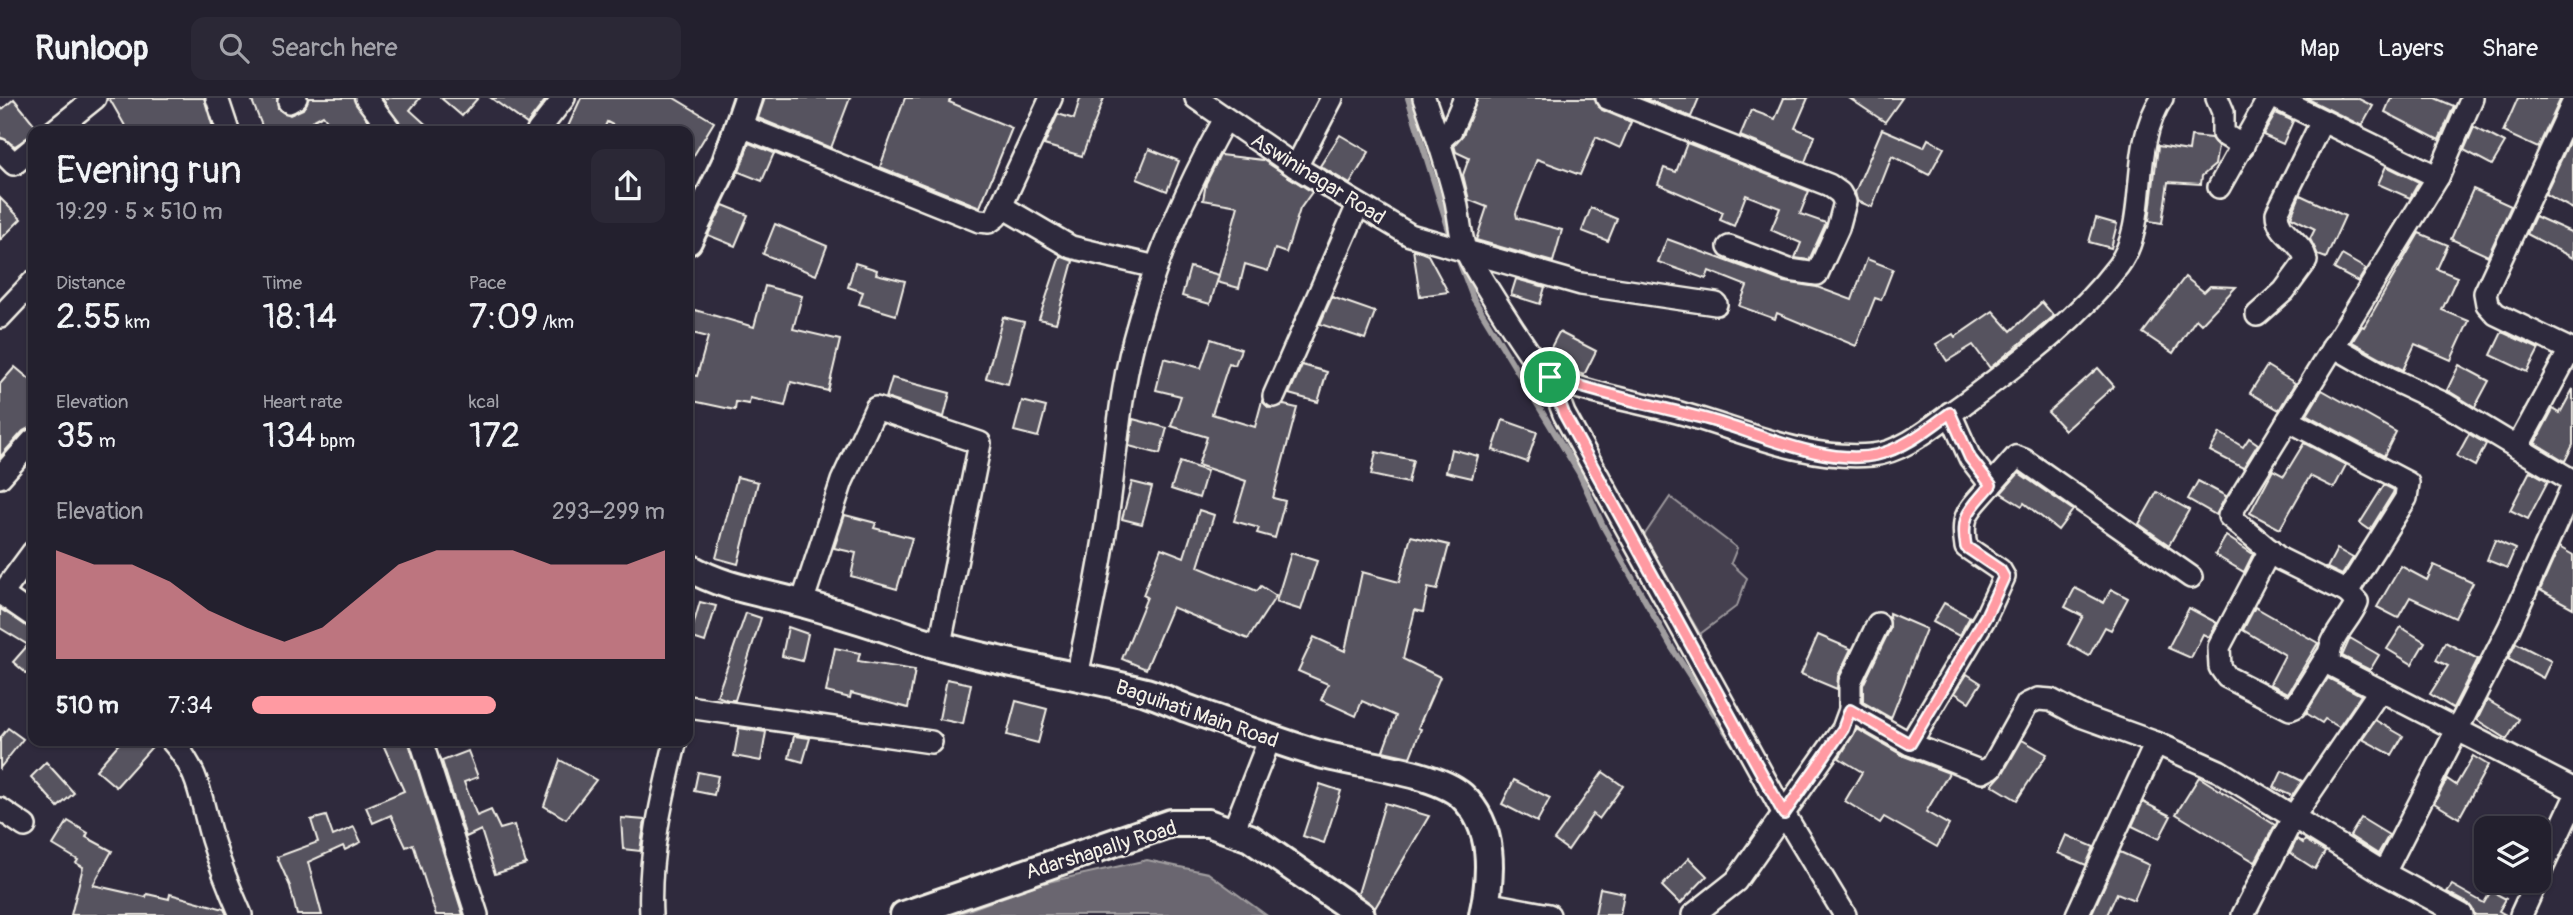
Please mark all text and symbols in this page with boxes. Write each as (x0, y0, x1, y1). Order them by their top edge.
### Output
search box (191, 17, 681, 80)
text: Runloop (35, 28, 149, 69)
icon: search (215, 29, 253, 67)
text: Search here (271, 32, 398, 64)
text: Map (2300, 34, 2340, 63)
text: Layers (2378, 34, 2444, 63)
text: Share (2482, 34, 2538, 63)
street label: Aswininagar Road (1246, 127, 1390, 231)
text: Evening run (56, 147, 242, 195)
button: share (591, 149, 665, 223)
text: 19:29 · 5 × 510 m (56, 197, 223, 226)
text: Distance (56, 271, 125, 295)
text: Time (262, 271, 302, 295)
text: Pace (469, 271, 506, 295)
text: 2.55 (56, 295, 121, 339)
text: 18:14 (262, 295, 337, 339)
text: 7:09 (469, 295, 538, 339)
text: km (121, 310, 150, 334)
text: /km (538, 310, 574, 334)
pin (1520, 347, 1580, 407)
icon: arrive (1531, 358, 1569, 396)
text: Elevation (56, 390, 128, 414)
text: Heart rate (262, 390, 342, 414)
text: kcal (469, 390, 500, 414)
text: 35 (56, 414, 95, 458)
text: 134 (262, 414, 316, 458)
text: 172 (469, 414, 520, 458)
text: m (95, 429, 116, 453)
text: bpm (316, 429, 355, 453)
text: Elevation (56, 497, 144, 526)
text: 293–299 m (552, 497, 665, 526)
street label: Baguihati Main Road (1112, 673, 1282, 755)
text: 510 m (56, 691, 119, 720)
text: 7:34 (168, 691, 212, 720)
street label: Adarshapally Road (1022, 814, 1180, 886)
map controls (2474, 816, 2551, 893)
button: layers (2474, 816, 2551, 893)

